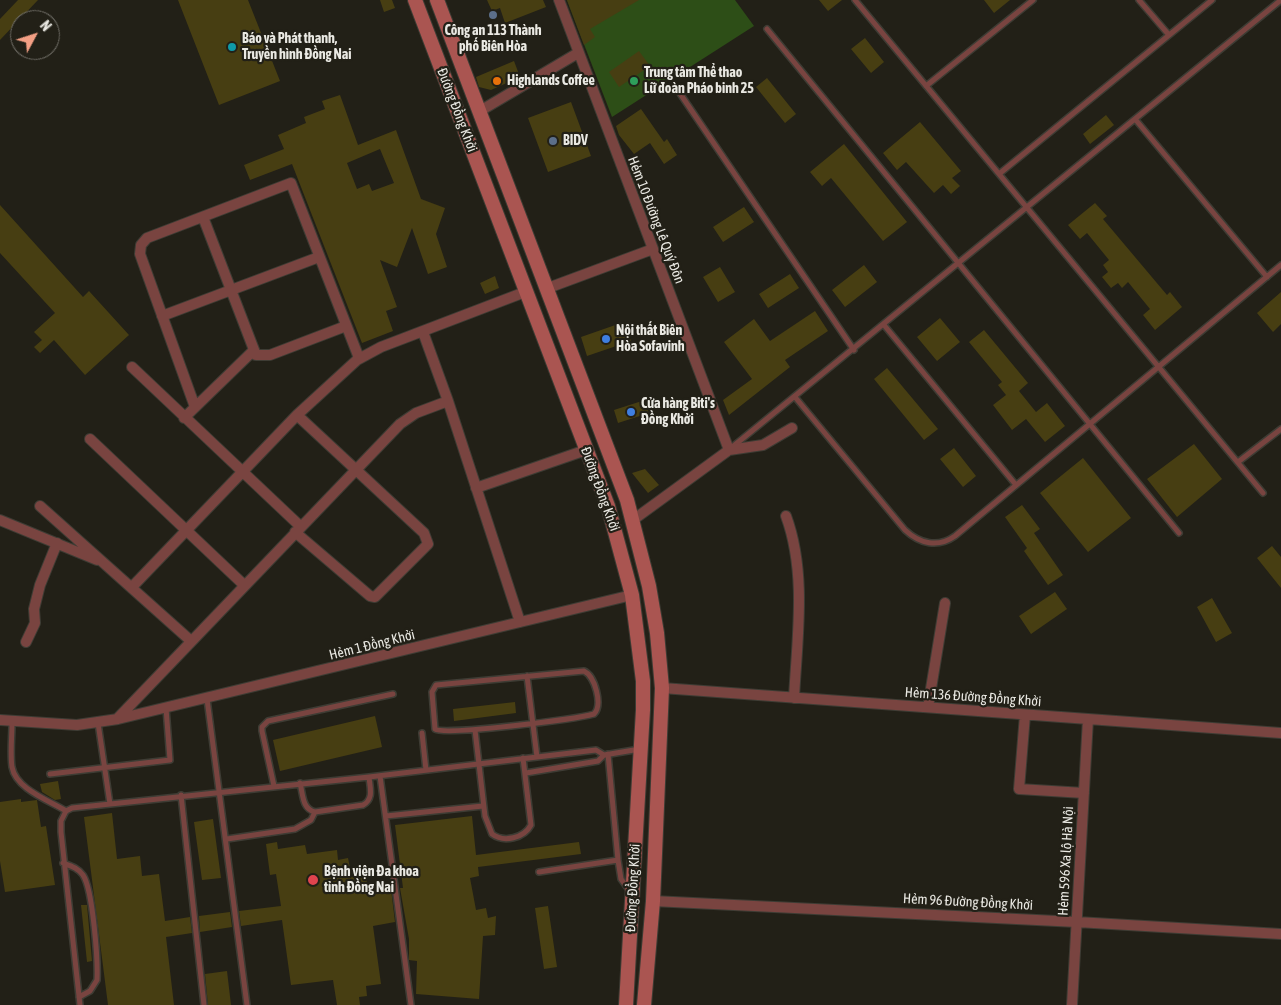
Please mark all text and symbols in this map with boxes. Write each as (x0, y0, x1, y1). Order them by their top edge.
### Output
marker: Công an 113 Thành phố Biên Hòa (487, 9, 499, 21)
north arrow (10, 10, 60, 60)
text: N (37, 18, 55, 34)
place label: Công an 113 Thành phố Biên Hòa (444, 23, 542, 56)
place label: Báo và Phát thanh, Truyền hình Đồng Nai (242, 31, 352, 64)
marker: Báo và Phát thanh, Truyền hình Đồng Nai (226, 41, 238, 53)
place label: Trung tâm Thể thao Lữ đoàn Pháo binh 25 (644, 65, 754, 98)
street label: Đường Đồng Khởi (433, 66, 481, 154)
place label: Highlands Coffee (507, 73, 595, 89)
marker: Highlands Coffee (491, 75, 503, 87)
marker: Trung tâm Thể thao Lữ đoàn Pháo binh 25 (628, 75, 640, 87)
place label: BIDV (563, 133, 588, 149)
marker: BIDV (547, 135, 559, 147)
street label: Hẻm 10 Đường Lê Quý Đôn (624, 154, 688, 286)
place label: Nội thất Biên Hòa Sofavinh (616, 323, 685, 356)
marker: Nội thất Biên Hòa Sofavinh (600, 333, 612, 345)
place label: Cửa hàng Biti's Đồng Khởi (641, 396, 715, 428)
marker: Cửa hàng Biti's Đồng Khởi (625, 406, 637, 418)
street label: Đường Đồng Khởi (577, 445, 623, 533)
street label: Hẻm 1 Đồng Khởi (327, 626, 417, 664)
street label: Hẻm 136 Đường Đồng Khởi (904, 684, 1042, 710)
street label: Hẻm 596 Xa lộ Hà Nội (1055, 806, 1077, 916)
street label: Đường Đồng Khởi (622, 843, 644, 933)
place label: Bệnh viện Đa khoa tỉnh Đồng Nai (324, 864, 419, 896)
marker: Bệnh viện Đa khoa tỉnh Đồng Nai (306, 873, 320, 887)
street label: Hẻm 96 Đường Đồng Khởi (903, 890, 1033, 914)

